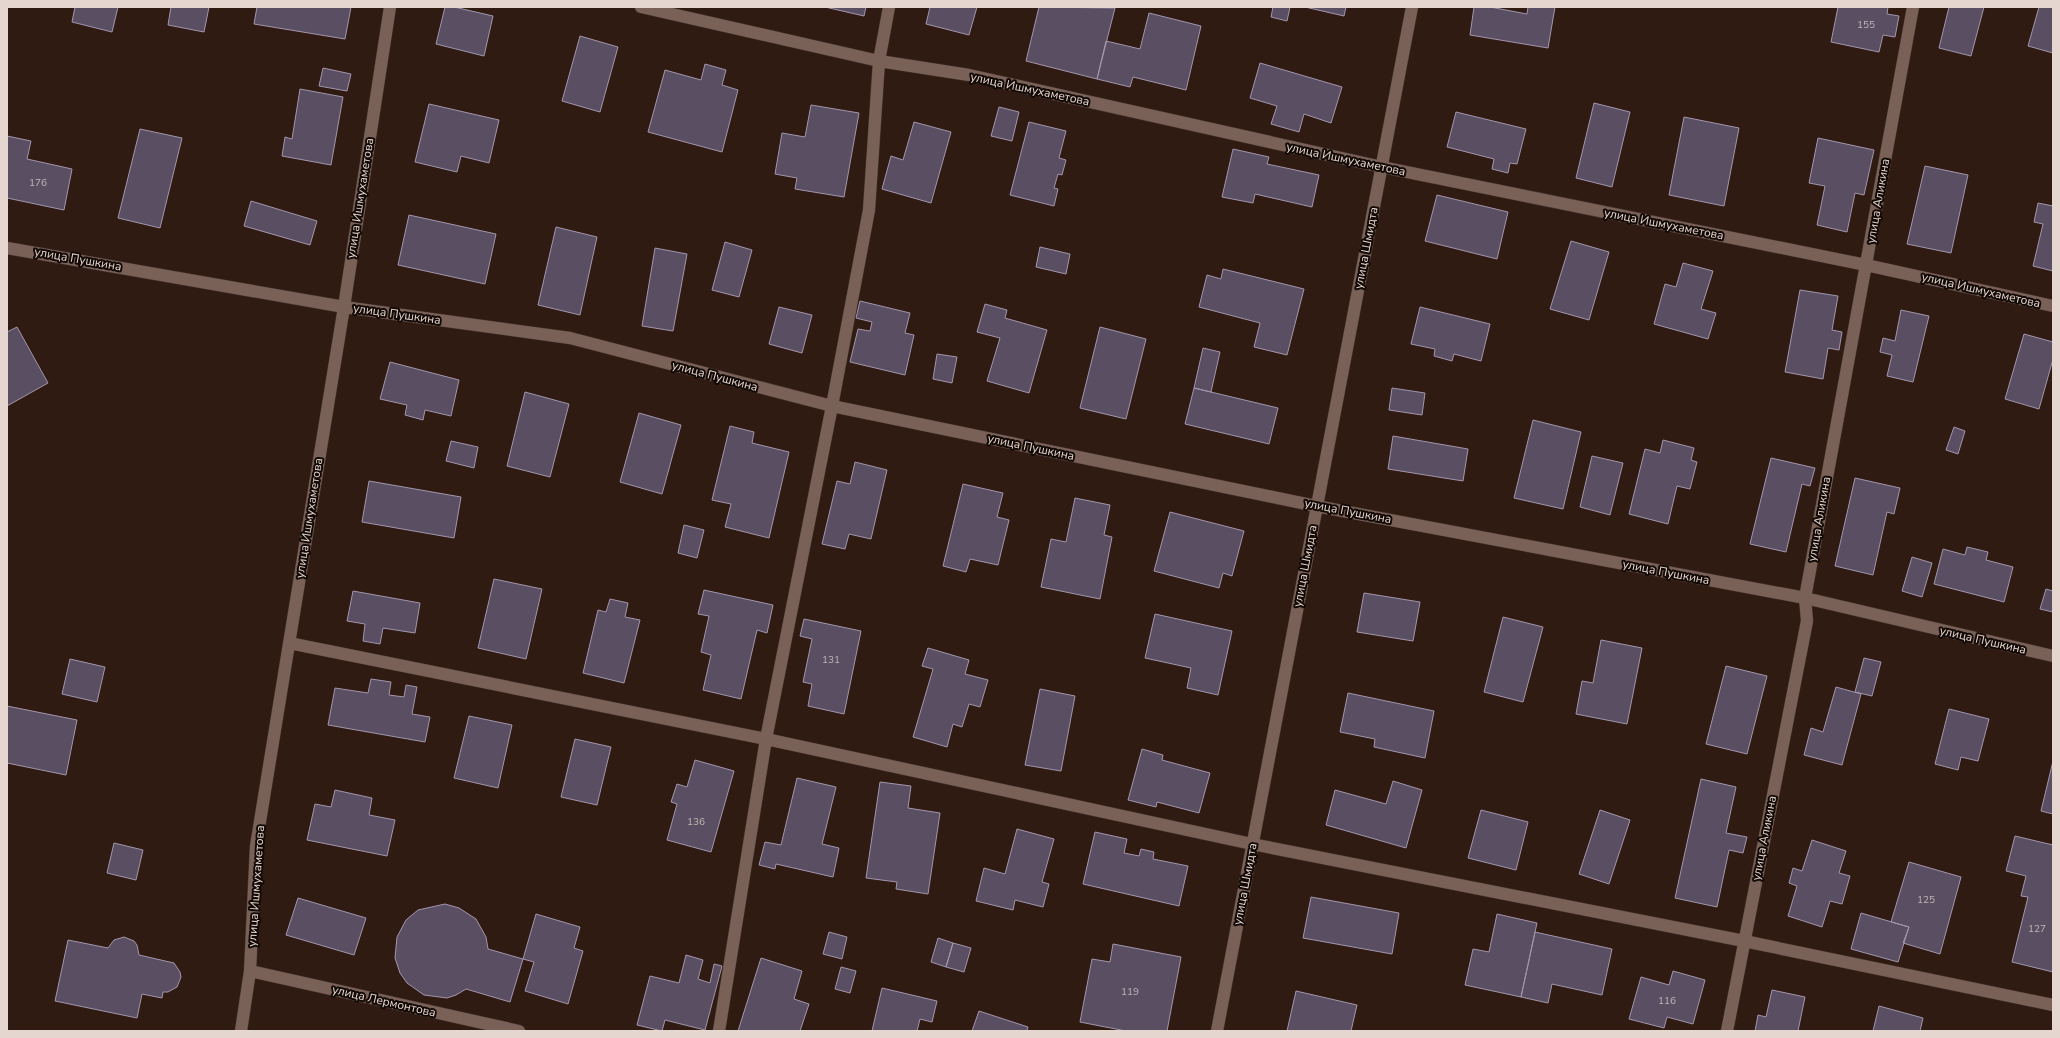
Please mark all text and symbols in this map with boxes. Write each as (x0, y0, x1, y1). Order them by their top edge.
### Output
house number: 155 (1857, 18, 1875, 32)
street label: улица Ишмухаметова (969, 69, 1091, 109)
street label: улица Ишмухаметова (343, 137, 377, 259)
street label: улица Ишмухаметова (1285, 139, 1407, 179)
street label: улица Аликина (1863, 157, 1893, 245)
house number: 176 (29, 176, 47, 190)
street label: улица Ишмухаметова (1603, 205, 1725, 243)
street label: улица Шмидта (1350, 206, 1382, 290)
street label: улица Пушкина (33, 243, 123, 275)
street label: улица Ишмухаметова (1920, 269, 2042, 311)
street label: улица Пушкина (352, 300, 442, 328)
street label: улица Пушкина (670, 357, 760, 395)
street label: улица Пушкина (986, 430, 1076, 464)
street label: улица Ишмухаметова (292, 457, 326, 579)
street label: улица Аликина (1804, 475, 1834, 563)
street label: улица Пушкина (1303, 495, 1393, 527)
street label: улица Шмидта (1289, 524, 1321, 608)
street label: улица Пушкина (1621, 556, 1711, 588)
street label: улица Пушкина (1938, 622, 2028, 658)
house number: 131 (822, 653, 840, 667)
street label: улица Аликина (1748, 794, 1780, 882)
house number: 136 (687, 815, 705, 829)
street label: улица Ишмухаметова (244, 825, 268, 947)
street label: улица Шмидта (1229, 842, 1261, 926)
house number: 125 (1917, 893, 1935, 907)
house number: 127 (2028, 922, 2046, 936)
street label: улица Лермонтова (331, 981, 437, 1021)
house number: 119 (1121, 985, 1139, 999)
house number: 116 (1658, 994, 1676, 1008)

